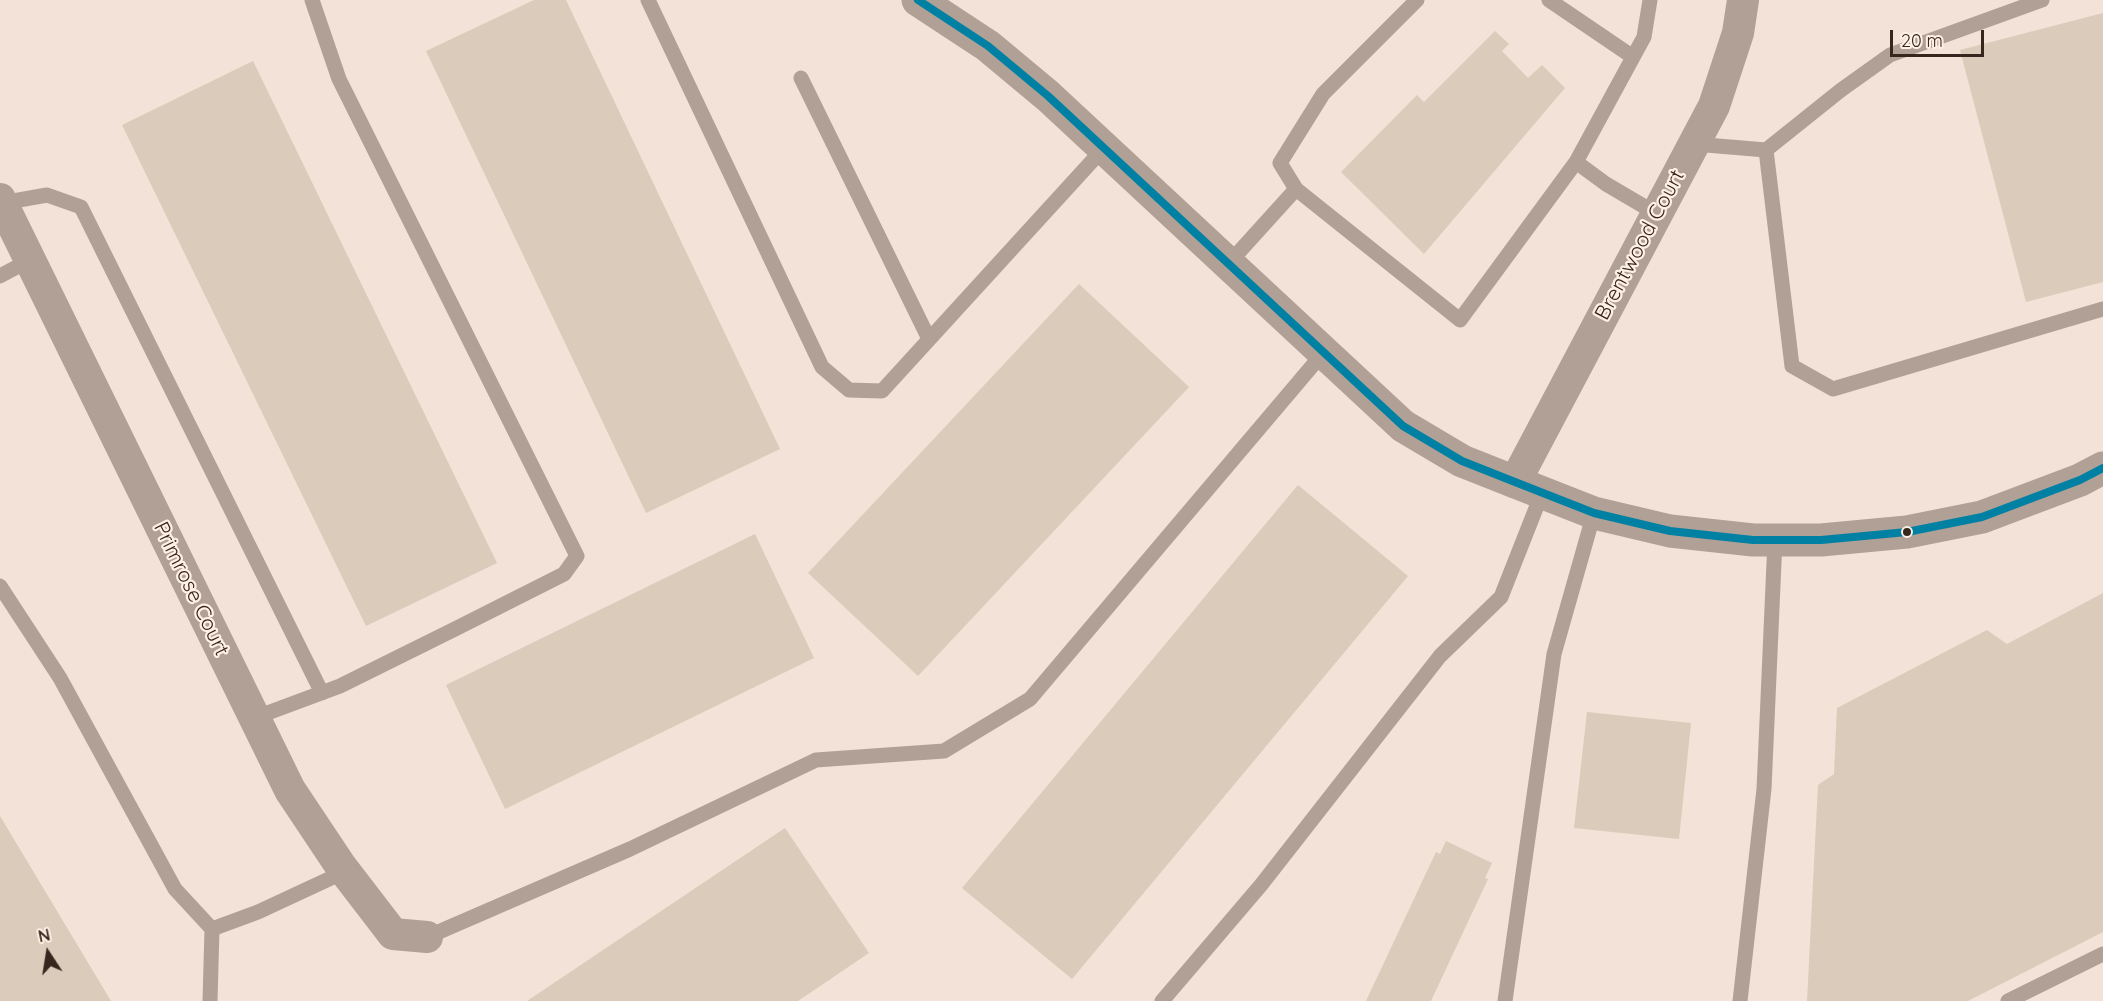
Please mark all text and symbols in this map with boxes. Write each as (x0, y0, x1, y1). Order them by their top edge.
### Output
scale bar (1893, 18, 1988, 56)
text: 20 m (1901, 29, 1943, 52)
street label: Brentwood Court (1590, 166, 1690, 324)
street label: Primrose Court (148, 518, 234, 660)
unlabelled marker (1901, 526, 1913, 538)
north arrow (18, 923, 78, 983)
text: N (36, 924, 52, 946)

